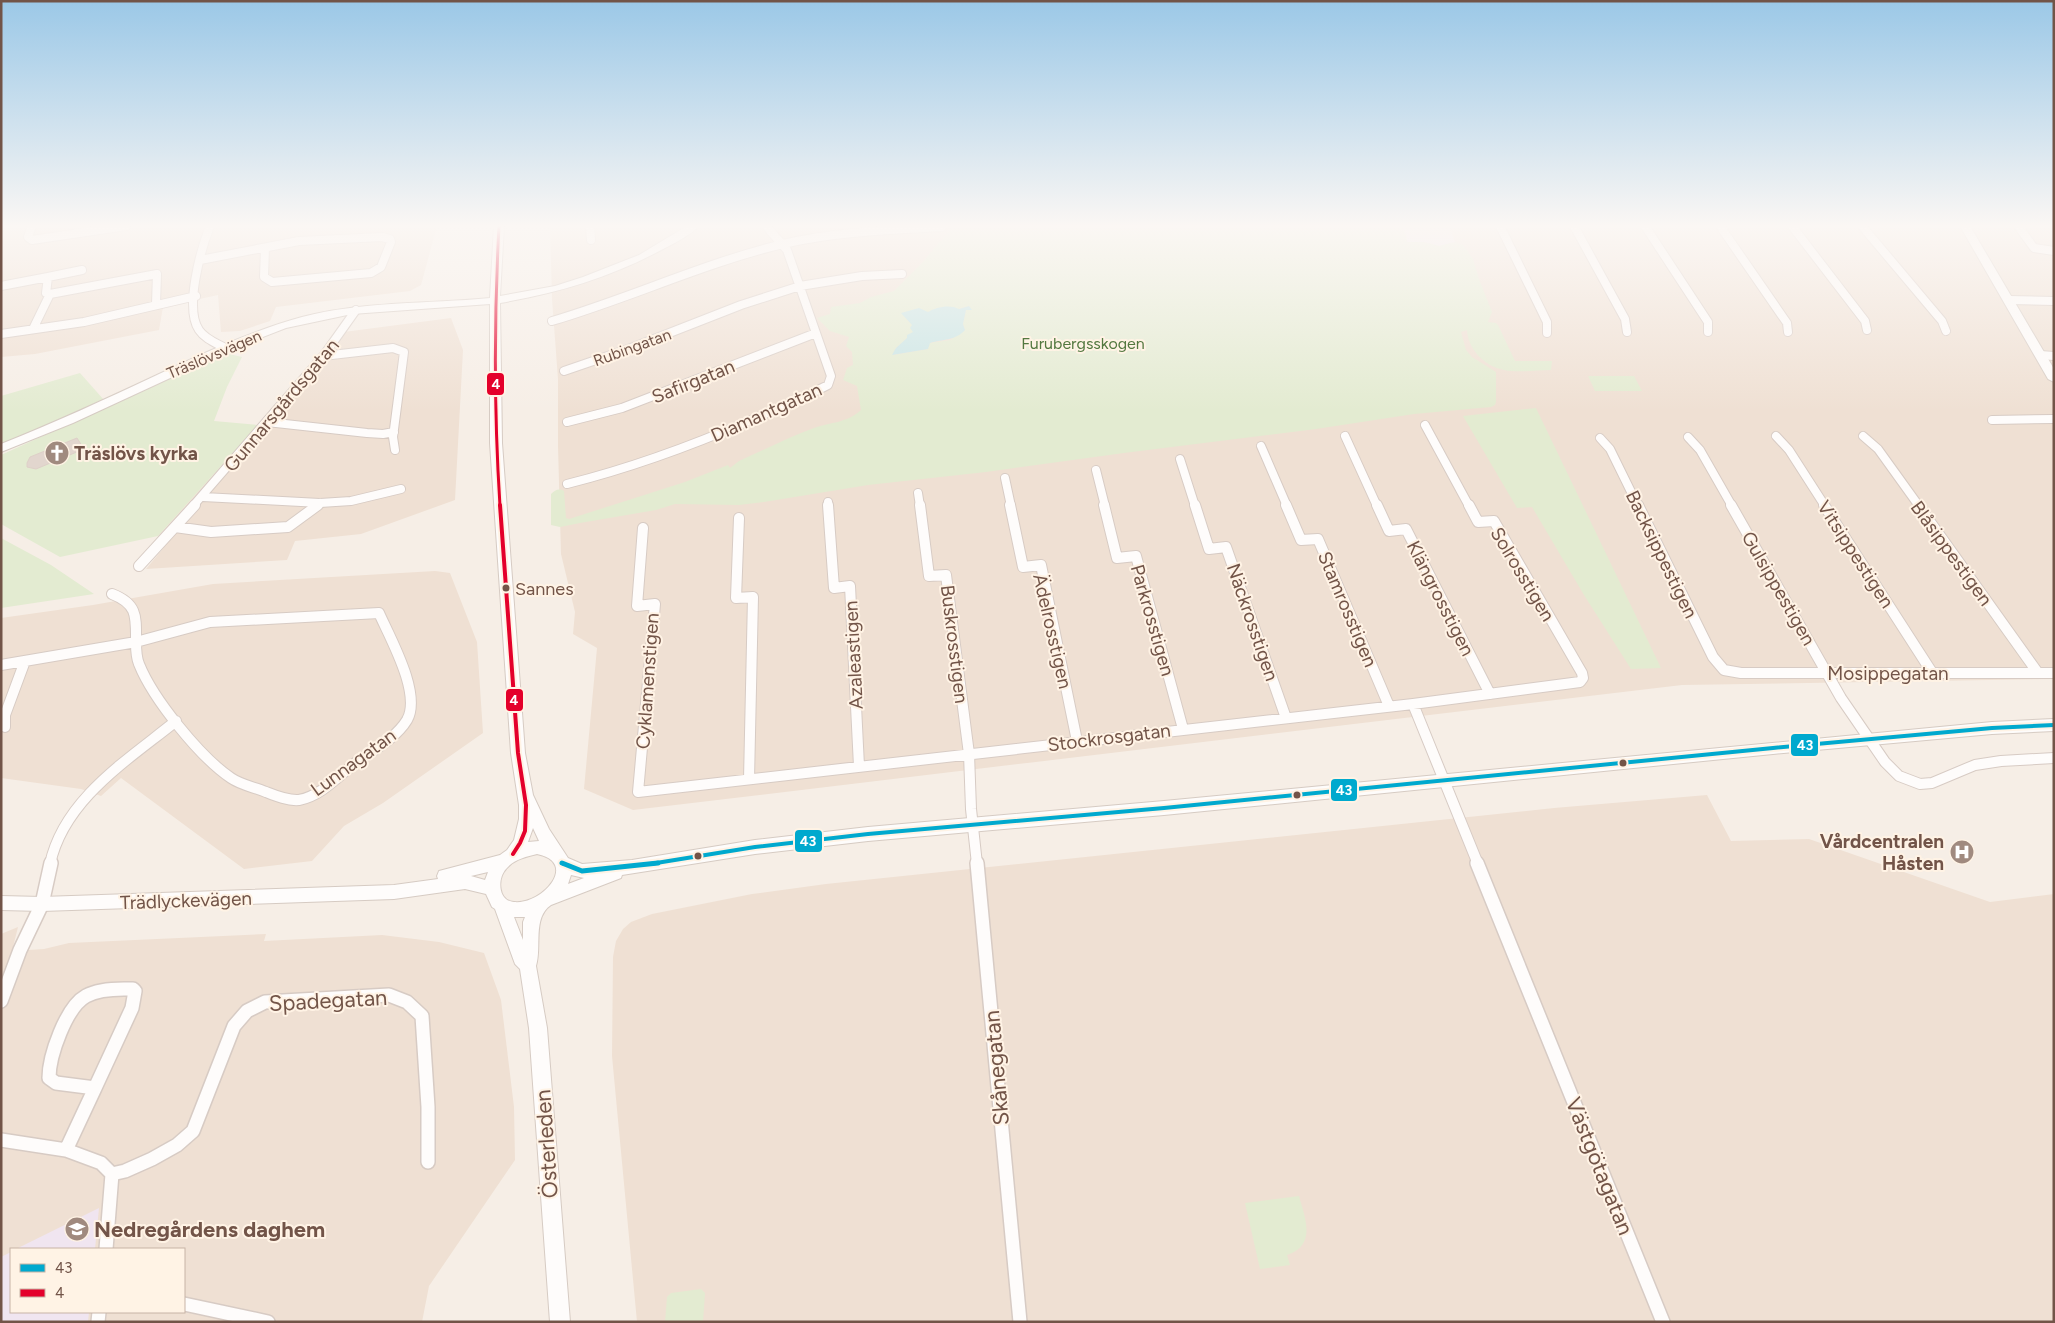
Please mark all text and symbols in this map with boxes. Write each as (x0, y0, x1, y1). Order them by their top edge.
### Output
street label: Rubingatan (591, 325, 674, 370)
street label: Träslövsvägen (164, 326, 264, 383)
street label: Gunnarsgårdsgatan (219, 334, 344, 477)
park label: Furubergsskogen (1021, 334, 1145, 353)
street label: Safirgatan (648, 354, 738, 409)
line badge: 4 (486, 372, 505, 396)
text: 4 (492, 376, 501, 393)
street label: Diamantgatan (707, 378, 825, 447)
church icon: Träslövs kyrka (44, 440, 70, 466)
place label: Träslövs kyrka (74, 442, 198, 465)
street label: Backsippestigen (1621, 487, 1702, 622)
street label: Vitsippestigen (1812, 496, 1899, 612)
street label: Blåsippestigen (1906, 496, 1997, 610)
street label: Solrosstigen (1485, 523, 1560, 625)
street label: Gulsippestigen (1737, 527, 1820, 649)
street label: Klängrosstigen (1402, 537, 1479, 660)
street label: Stamrosstigen (1313, 548, 1382, 671)
street label: Näckrosstigen (1222, 560, 1283, 684)
street label: Parkrosstigen (1126, 562, 1179, 679)
street label: Ädelrosstigen (1028, 571, 1077, 691)
place label: Sannes (515, 578, 574, 600)
marker: Sannes (501, 583, 511, 593)
street label: Buskrosstigen (936, 584, 973, 705)
street label: Azaleastigen (839, 600, 868, 710)
street label: Cyklamenstigen (631, 612, 664, 750)
street label: Mosippegatan (1827, 662, 1949, 685)
line badge: 4 (505, 688, 524, 712)
text: 4 (510, 692, 519, 709)
street label: Stockrosgatan (1046, 719, 1172, 756)
street label: Lunnagatan (306, 724, 400, 801)
line badge: 43 (1790, 733, 1819, 757)
text: 43 (1797, 737, 1814, 754)
unlabelled marker (1618, 758, 1628, 768)
line badge: 43 (1330, 778, 1358, 802)
text: 43 (1336, 782, 1353, 799)
unlabelled marker (1292, 790, 1302, 800)
line badge: 43 (794, 829, 823, 853)
place label: Vårdcentralen Håsten (1820, 830, 1944, 875)
text: 43 (800, 833, 817, 850)
hospital icon: Vårdcentralen Håsten (1949, 839, 1975, 865)
unlabelled marker (693, 851, 703, 861)
street label: Trädlyckevägen (120, 887, 252, 914)
street label: Spadegatan (268, 984, 388, 1017)
street label: Skånegatan (978, 1009, 1015, 1127)
street label: Österleden (529, 1089, 564, 1199)
street label: Västgötagatan (1560, 1093, 1639, 1239)
school or university icon: Nedregårdens daghem (64, 1216, 90, 1242)
place label: Nedregårdens daghem (94, 1216, 325, 1243)
legend (10, 1248, 185, 1313)
text: 43 (55, 1259, 72, 1277)
text: 4 (55, 1284, 64, 1302)

